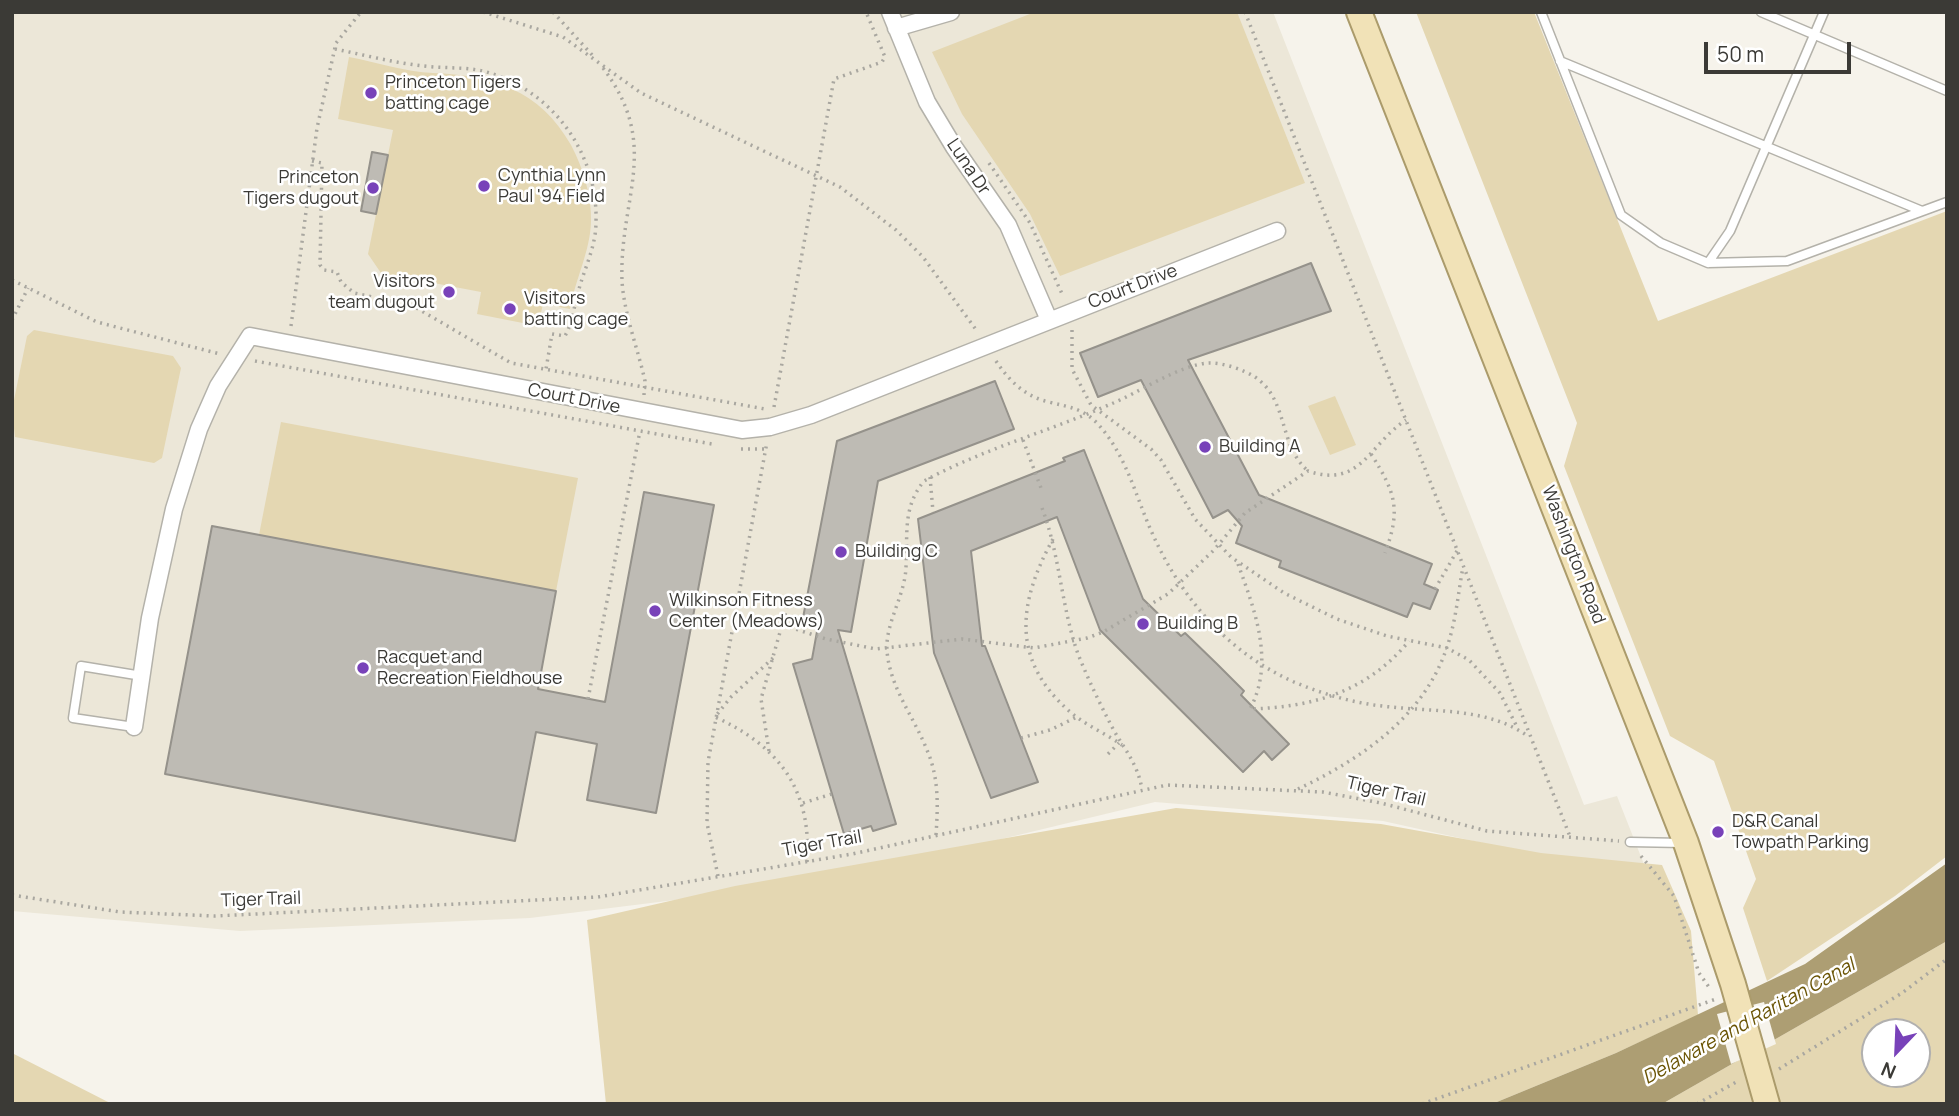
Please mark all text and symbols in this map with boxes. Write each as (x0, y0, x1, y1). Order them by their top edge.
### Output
scale bar (1707, 28, 1854, 72)
text: 50 m (1717, 40, 1764, 68)
place label: Princeton Tigers batting cage (385, 72, 521, 114)
marker: Princeton Tigers batting cage (363, 85, 379, 101)
street label: Luna Dr (942, 135, 994, 199)
place label: Cynthia Lynn Paul '94 Field (498, 165, 606, 208)
place label: Princeton Tigers dugout (243, 167, 359, 210)
marker: Cynthia Lynn Paul '94 Field (476, 178, 492, 194)
marker: Princeton Tigers dugout (365, 180, 381, 196)
street label: Court Drive (1085, 260, 1181, 314)
place label: Visitors team dugout (328, 271, 435, 314)
marker: Visitors team dugout (441, 284, 457, 300)
place label: Visitors batting cage (524, 288, 628, 330)
marker: Visitors batting cage (502, 301, 518, 317)
street label: Court Drive (526, 379, 622, 419)
place label: Building A (1219, 436, 1300, 458)
marker: Building A (1197, 439, 1213, 455)
street label: Washington Road (1537, 483, 1609, 627)
place label: Building C (855, 541, 938, 563)
marker: Building C (833, 544, 849, 560)
place label: Wilkinson Fitness Center (Meadows) (669, 590, 824, 632)
marker: Wilkinson Fitness Center (Meadows) (647, 603, 663, 619)
place label: Building B (1157, 613, 1238, 635)
marker: Building B (1135, 616, 1151, 632)
place label: Racquet and Recreation Fieldhouse (377, 647, 562, 690)
marker: Racquet and Recreation Fieldhouse (355, 660, 371, 676)
street label: Tiger Trail (1344, 772, 1428, 812)
place label: D&R Canal Towpath Parking (1732, 811, 1869, 854)
marker: D&R Canal Towpath Parking (1710, 824, 1726, 840)
street label: Tiger Trail (780, 826, 864, 862)
street label: Tiger Trail (220, 888, 302, 912)
water label: Delaware and Raritan Canal (1639, 954, 1859, 1090)
north arrow (1861, 1018, 1931, 1088)
text: N (1877, 1056, 1900, 1085)

